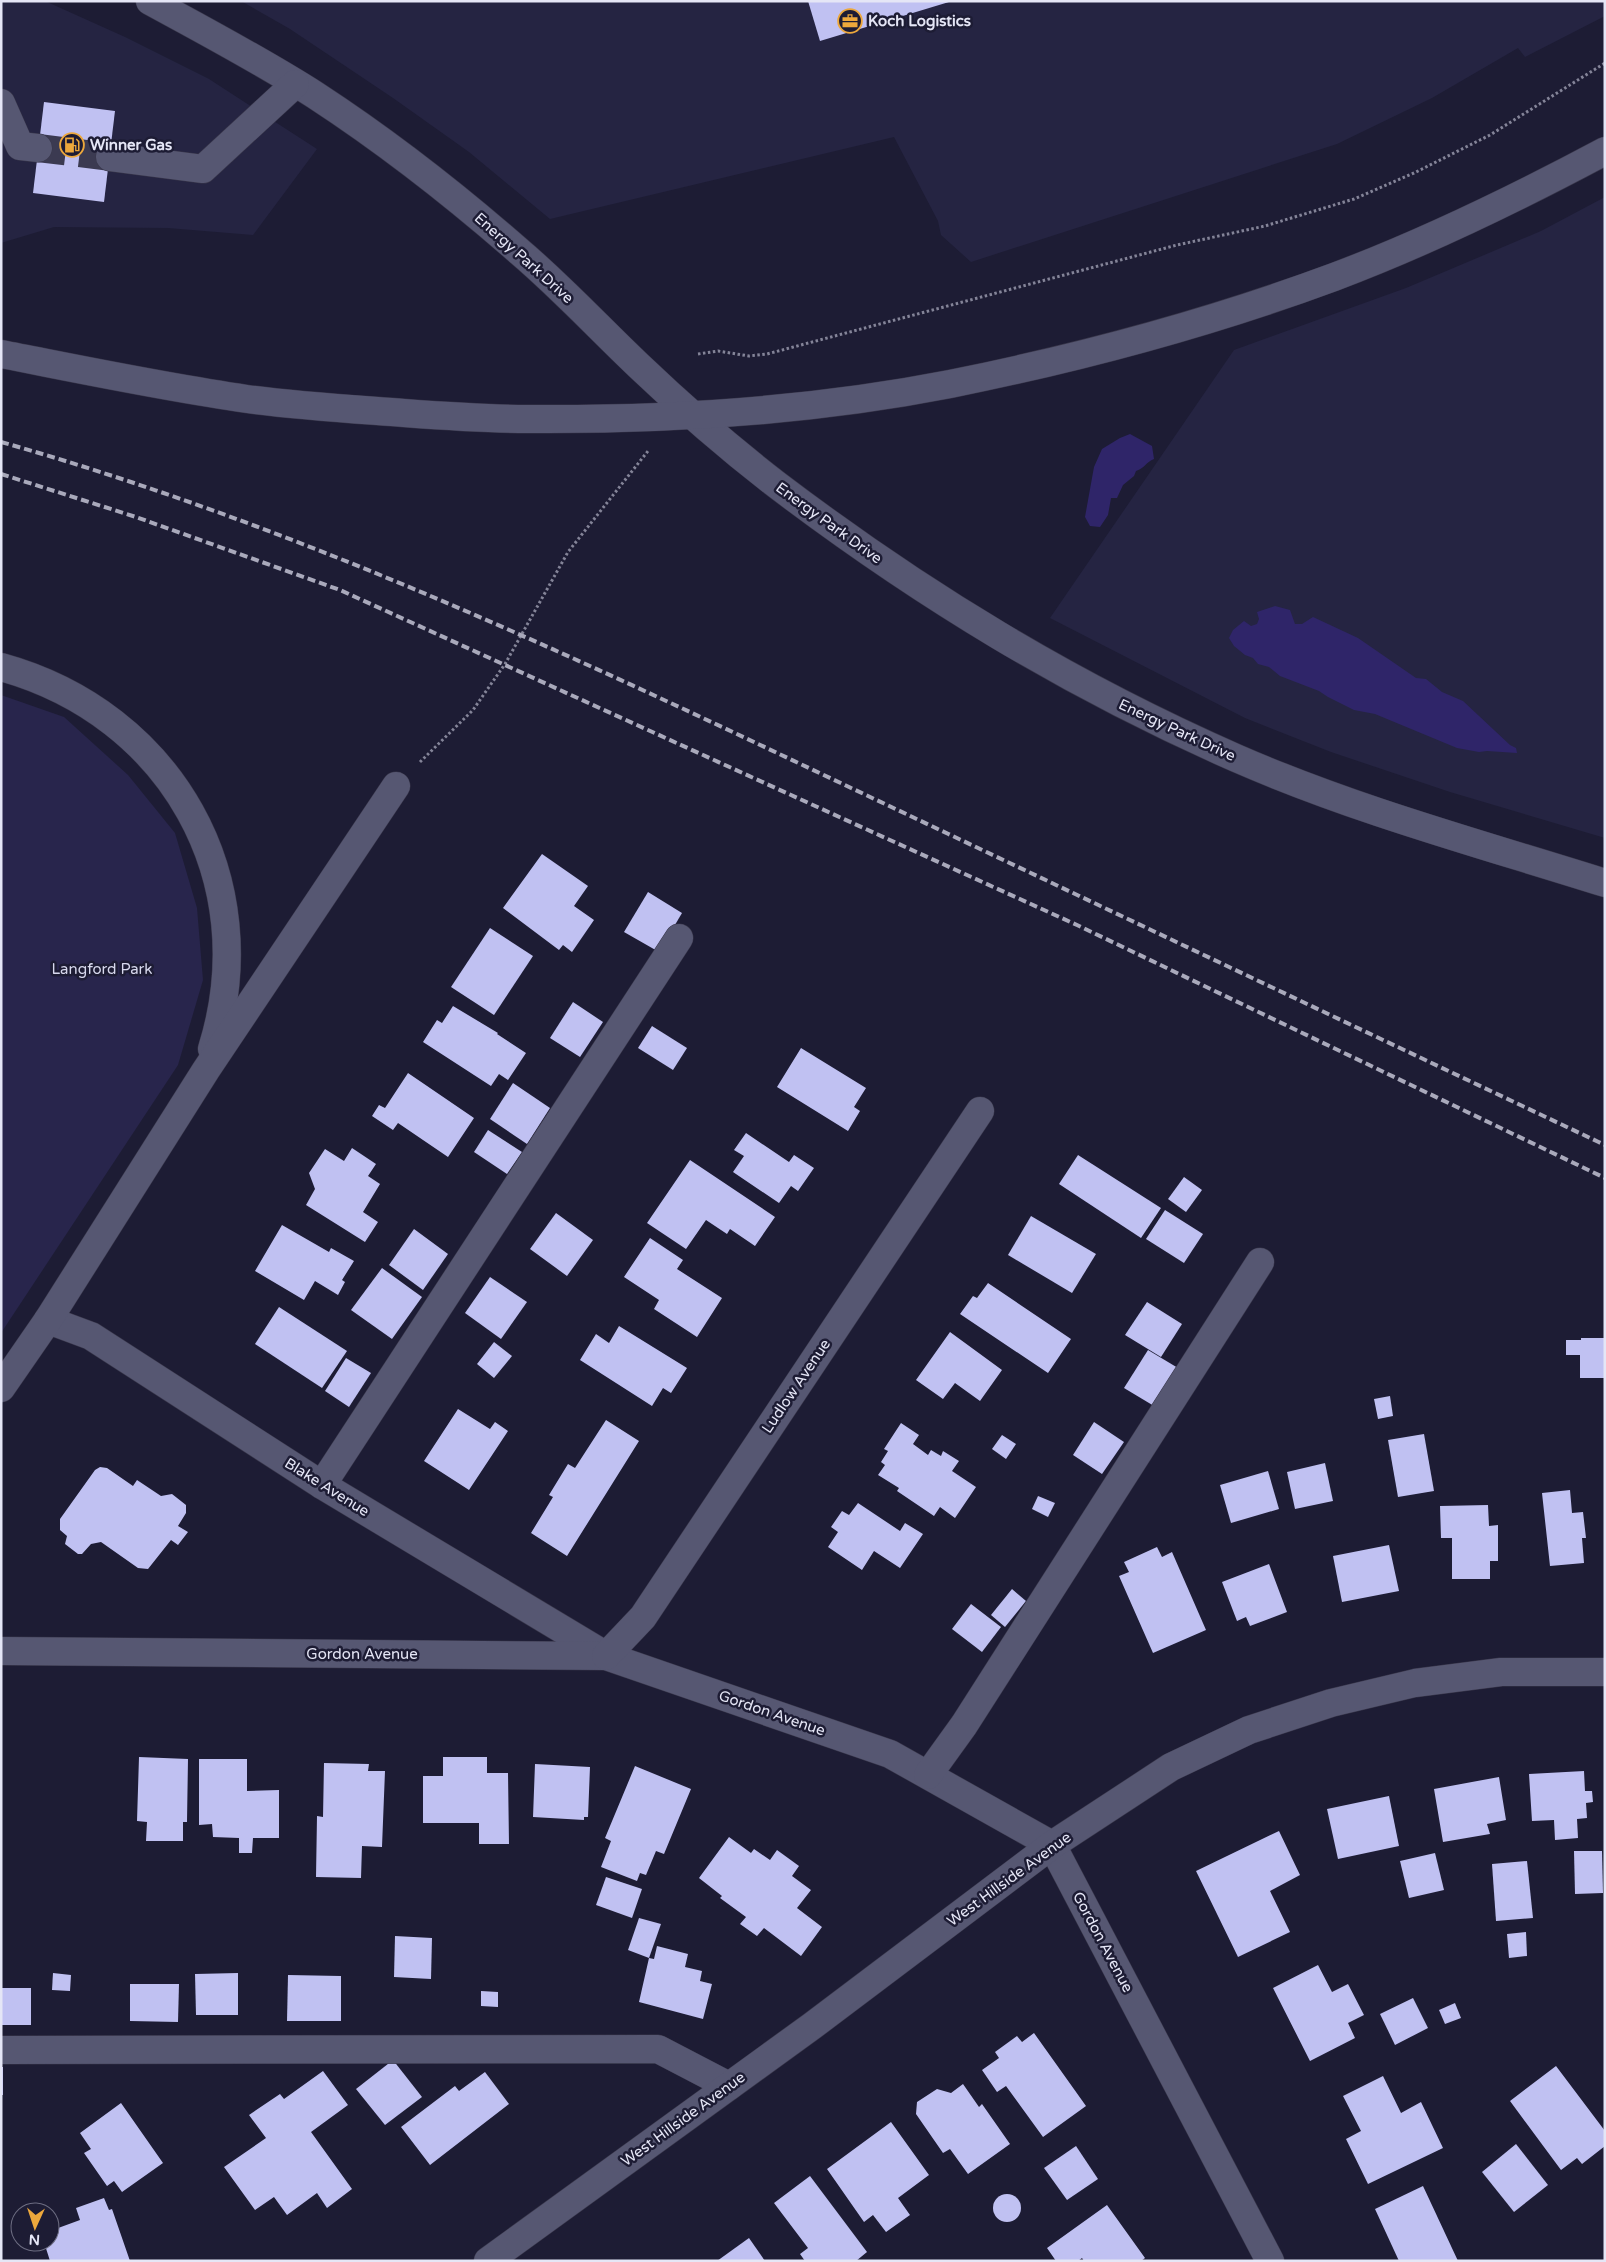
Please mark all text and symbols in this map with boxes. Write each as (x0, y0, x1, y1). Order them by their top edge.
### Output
office icon: Koch Logistics (837, 8, 863, 34)
place label: Koch Logistics (868, 12, 971, 31)
fuel station icon: Winner Gas (59, 132, 85, 158)
place label: Winner Gas (90, 136, 172, 154)
street label: Energy Park Drive (471, 209, 577, 307)
street label: Energy Park Drive (772, 478, 886, 568)
street label: Energy Park Drive (1116, 695, 1238, 765)
park label: Langford Park (51, 960, 153, 978)
street label: Ludlow Avenue (758, 1336, 834, 1436)
street label: Blake Avenue (281, 1454, 373, 1520)
street label: Gordon Avenue (306, 1645, 418, 1663)
street label: Gordon Avenue (716, 1686, 828, 1740)
street label: West Hillside Avenue (944, 1828, 1074, 1930)
street label: Gordon Avenue (1069, 1889, 1137, 1995)
street label: West Hillside Avenue (618, 2068, 748, 2170)
north arrow (10, 2202, 60, 2252)
text: N (28, 2231, 40, 2248)

